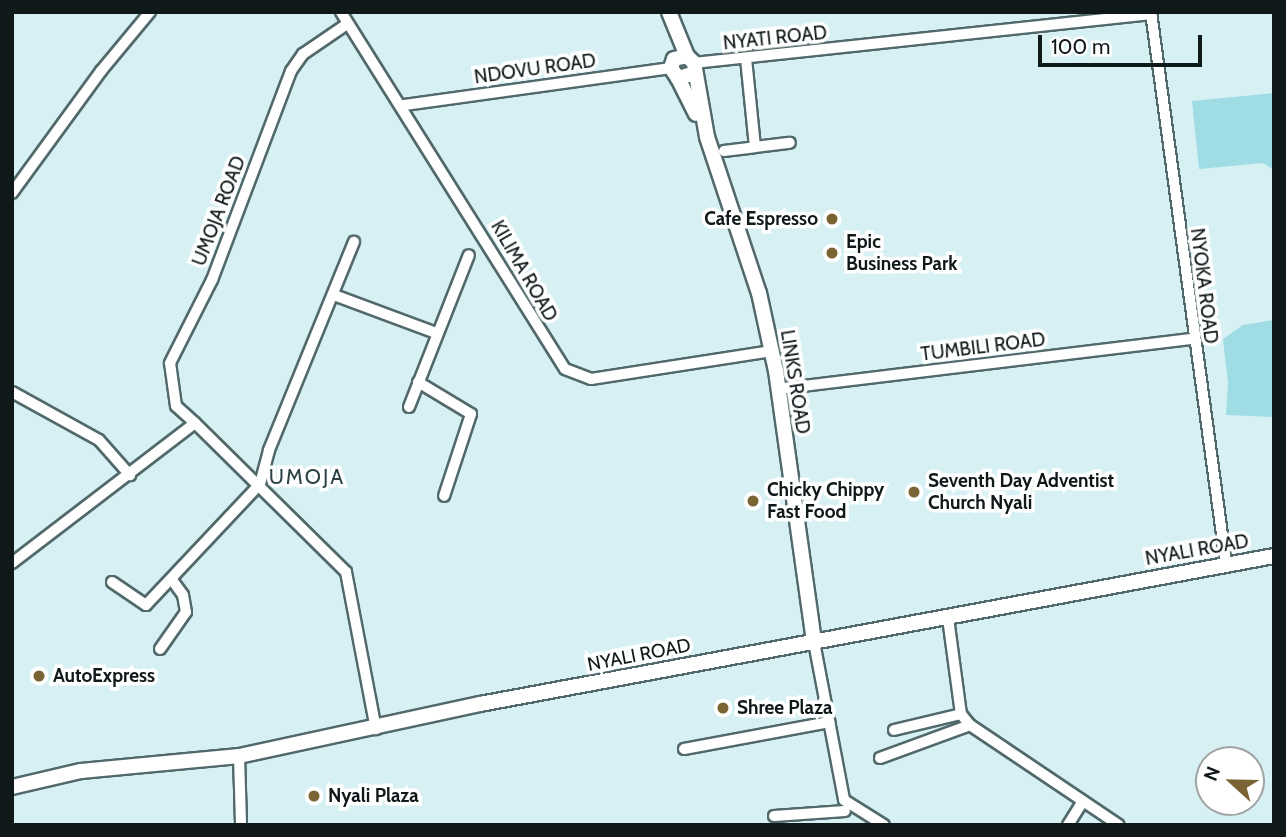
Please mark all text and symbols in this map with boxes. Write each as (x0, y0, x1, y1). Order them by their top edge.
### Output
street label: NYATI ROAD (722, 21, 828, 55)
scale bar (1041, 21, 1206, 65)
text: 100 m (1051, 34, 1110, 59)
street label: NDOVU ROAD (473, 49, 597, 89)
street label: UMOJA ROAD (188, 153, 250, 269)
place label: Cafe Espresso (704, 208, 818, 230)
marker: Cafe Espresso (824, 211, 840, 227)
street label: KILIMA ROAD (486, 217, 562, 325)
street label: NYOKA ROAD (1186, 227, 1222, 345)
place label: Epic Business Park (846, 231, 958, 275)
marker: Epic Business Park (824, 245, 840, 261)
street label: LINKS ROAD (776, 328, 814, 436)
street label: TUMBILI ROAD (919, 328, 1047, 366)
district label: UMOJA (269, 464, 345, 490)
place label: Seventh Day Adventist Church Nyali (928, 470, 1114, 514)
place label: Chicky Chippy Fast Food (767, 479, 884, 523)
marker: Seventh Day Adventist Church Nyali (906, 484, 922, 500)
marker: Chicky Chippy Fast Food (745, 493, 761, 509)
street label: NYALI ROAD (1143, 530, 1251, 570)
street label: NYALI ROAD (585, 634, 693, 676)
place label: AutoExpress (53, 665, 155, 687)
marker: AutoExpress (31, 668, 47, 684)
place label: Shree Plaza (737, 697, 832, 719)
marker: Shree Plaza (715, 700, 731, 716)
north arrow (1195, 746, 1265, 816)
text: N (1199, 763, 1225, 784)
place label: Nyali Plaza (328, 785, 419, 807)
marker: Nyali Plaza (306, 788, 322, 804)

